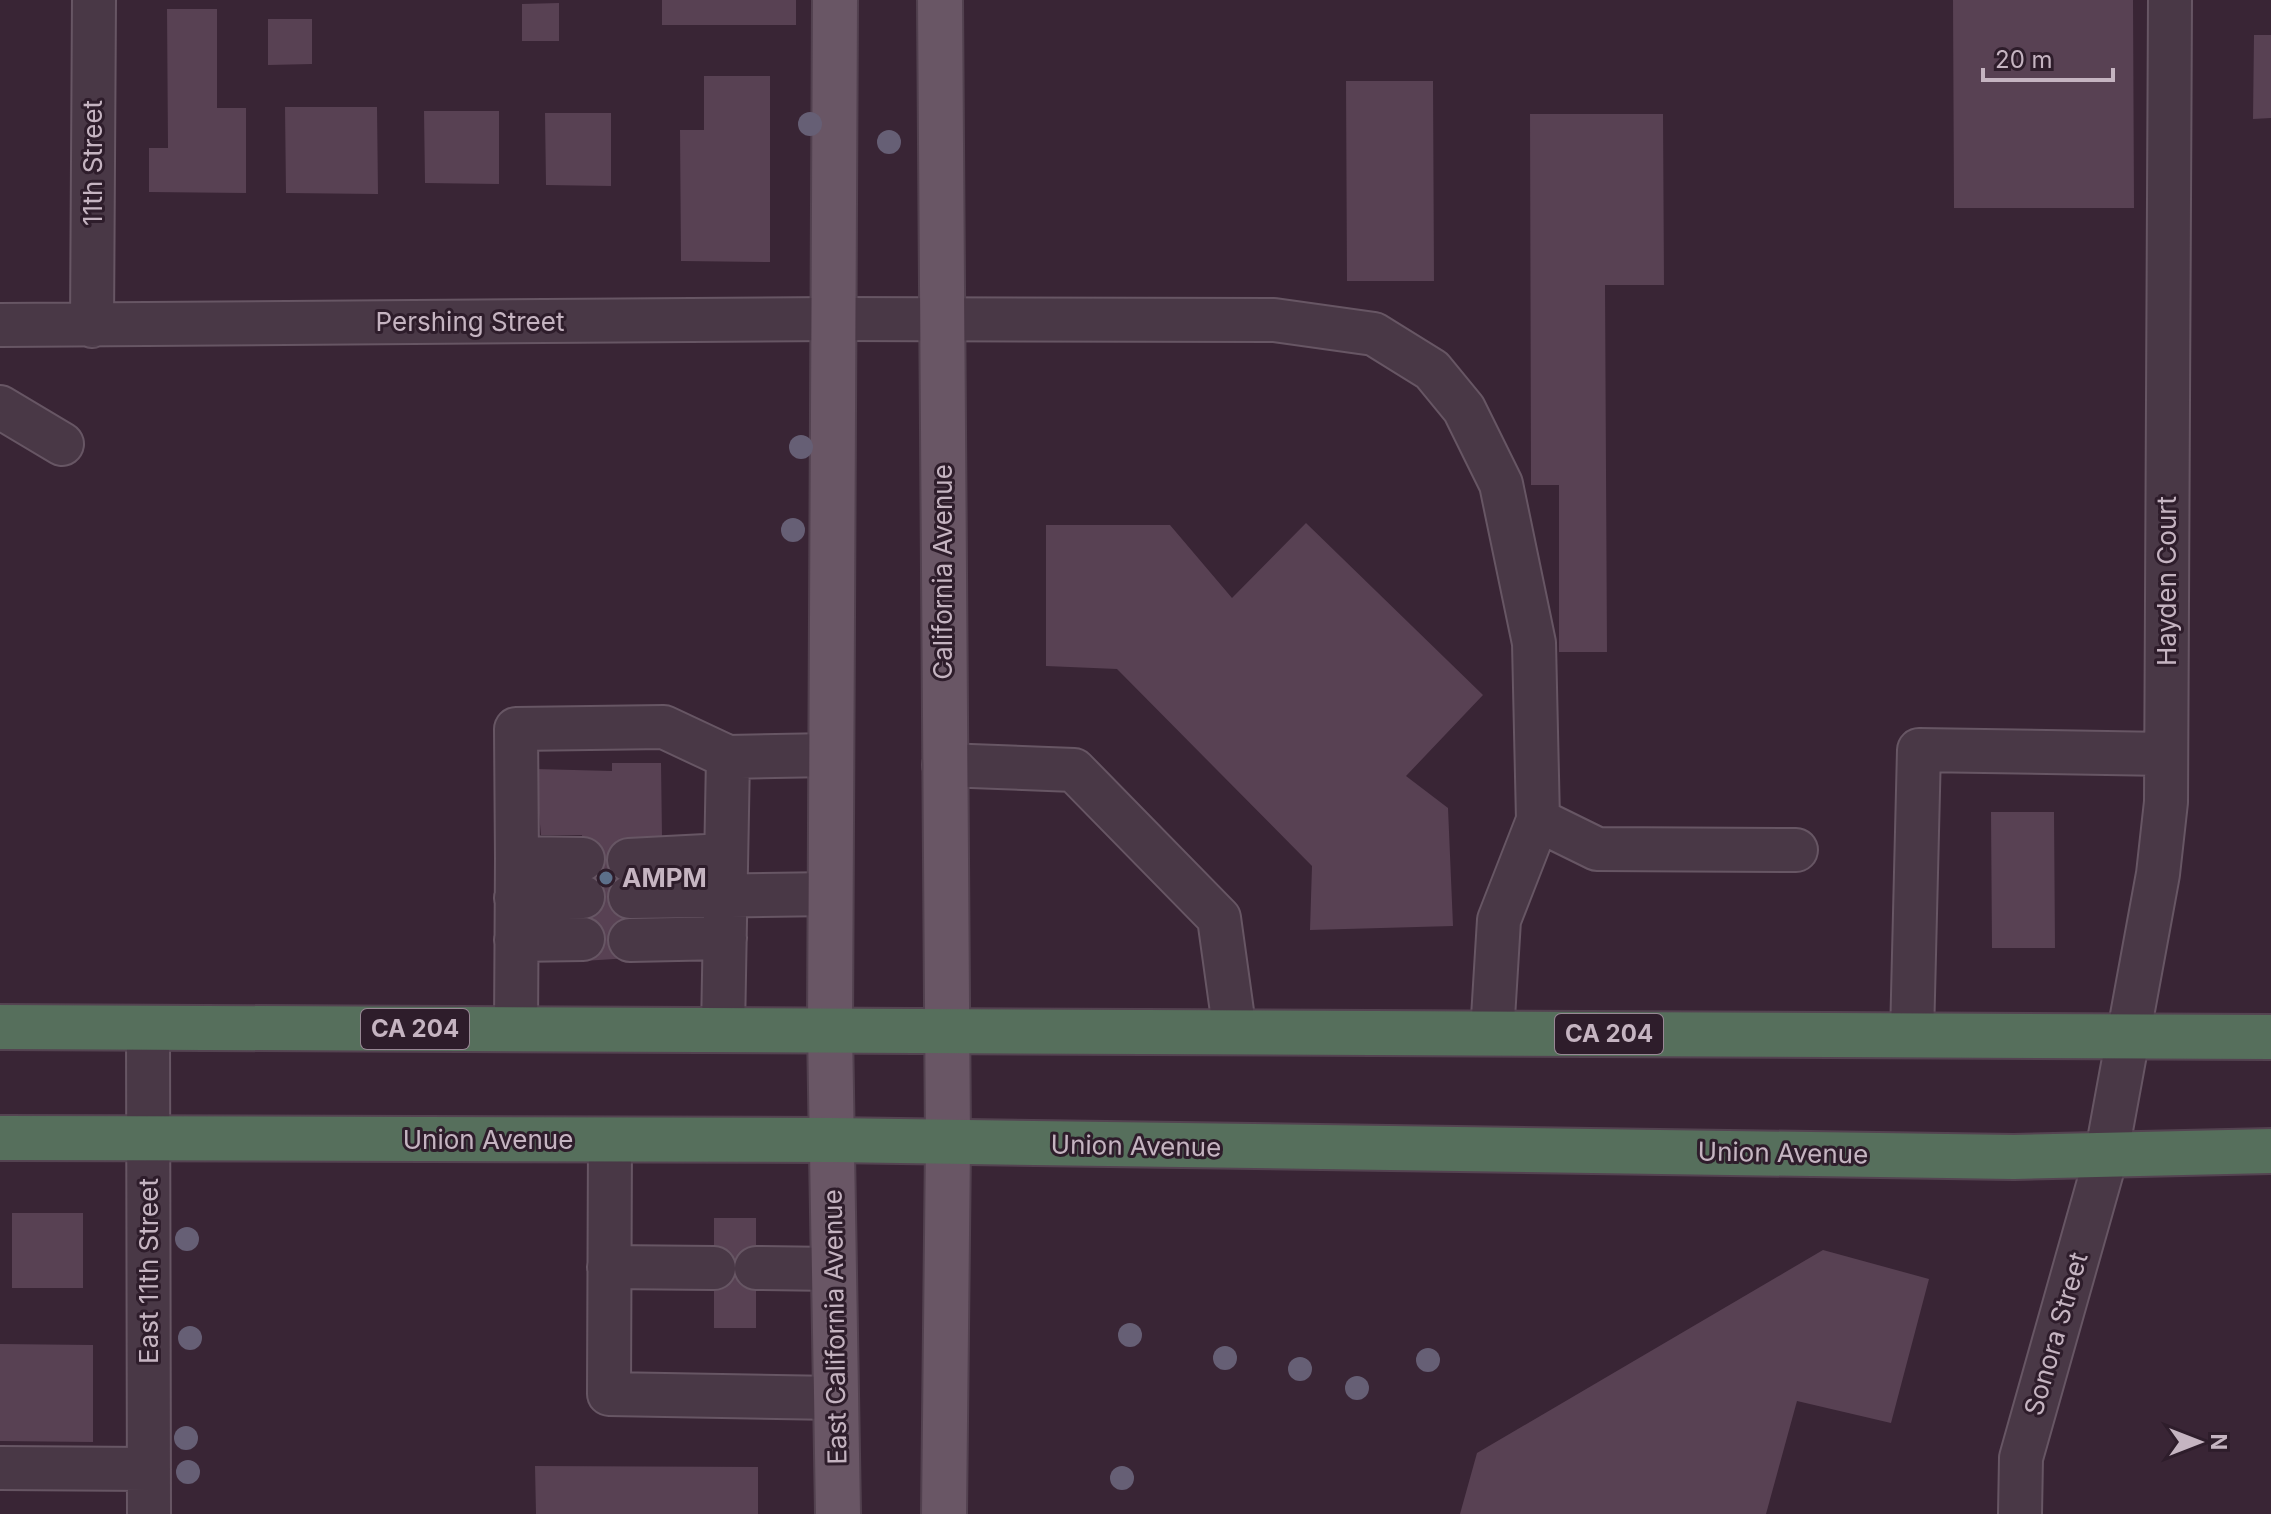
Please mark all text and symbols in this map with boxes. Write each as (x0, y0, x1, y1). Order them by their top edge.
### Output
scale bar (1983, 32, 2113, 82)
text: 20 m (1995, 45, 2053, 74)
street label: 11th Street (77, 100, 108, 226)
street label: Pershing Street (376, 306, 564, 337)
street label: California Avenue (927, 464, 958, 680)
street label: Hayden Court (2151, 496, 2182, 666)
place label: AMPM (622, 862, 707, 893)
marker: AMPM (597, 869, 615, 887)
road number: CA 204 (361, 1009, 469, 1049)
road number: CA 204 (1555, 1014, 1663, 1054)
street label: Union Avenue (403, 1124, 573, 1155)
street label: Union Avenue (1050, 1129, 1222, 1162)
street label: Union Avenue (1697, 1136, 1869, 1169)
street label: East 11th Street (133, 1178, 164, 1364)
street label: East California Avenue (817, 1189, 852, 1465)
street label: Sonora Street (2017, 1249, 2094, 1419)
north arrow (2159, 1402, 2239, 1482)
text: N (2206, 1434, 2232, 1450)

